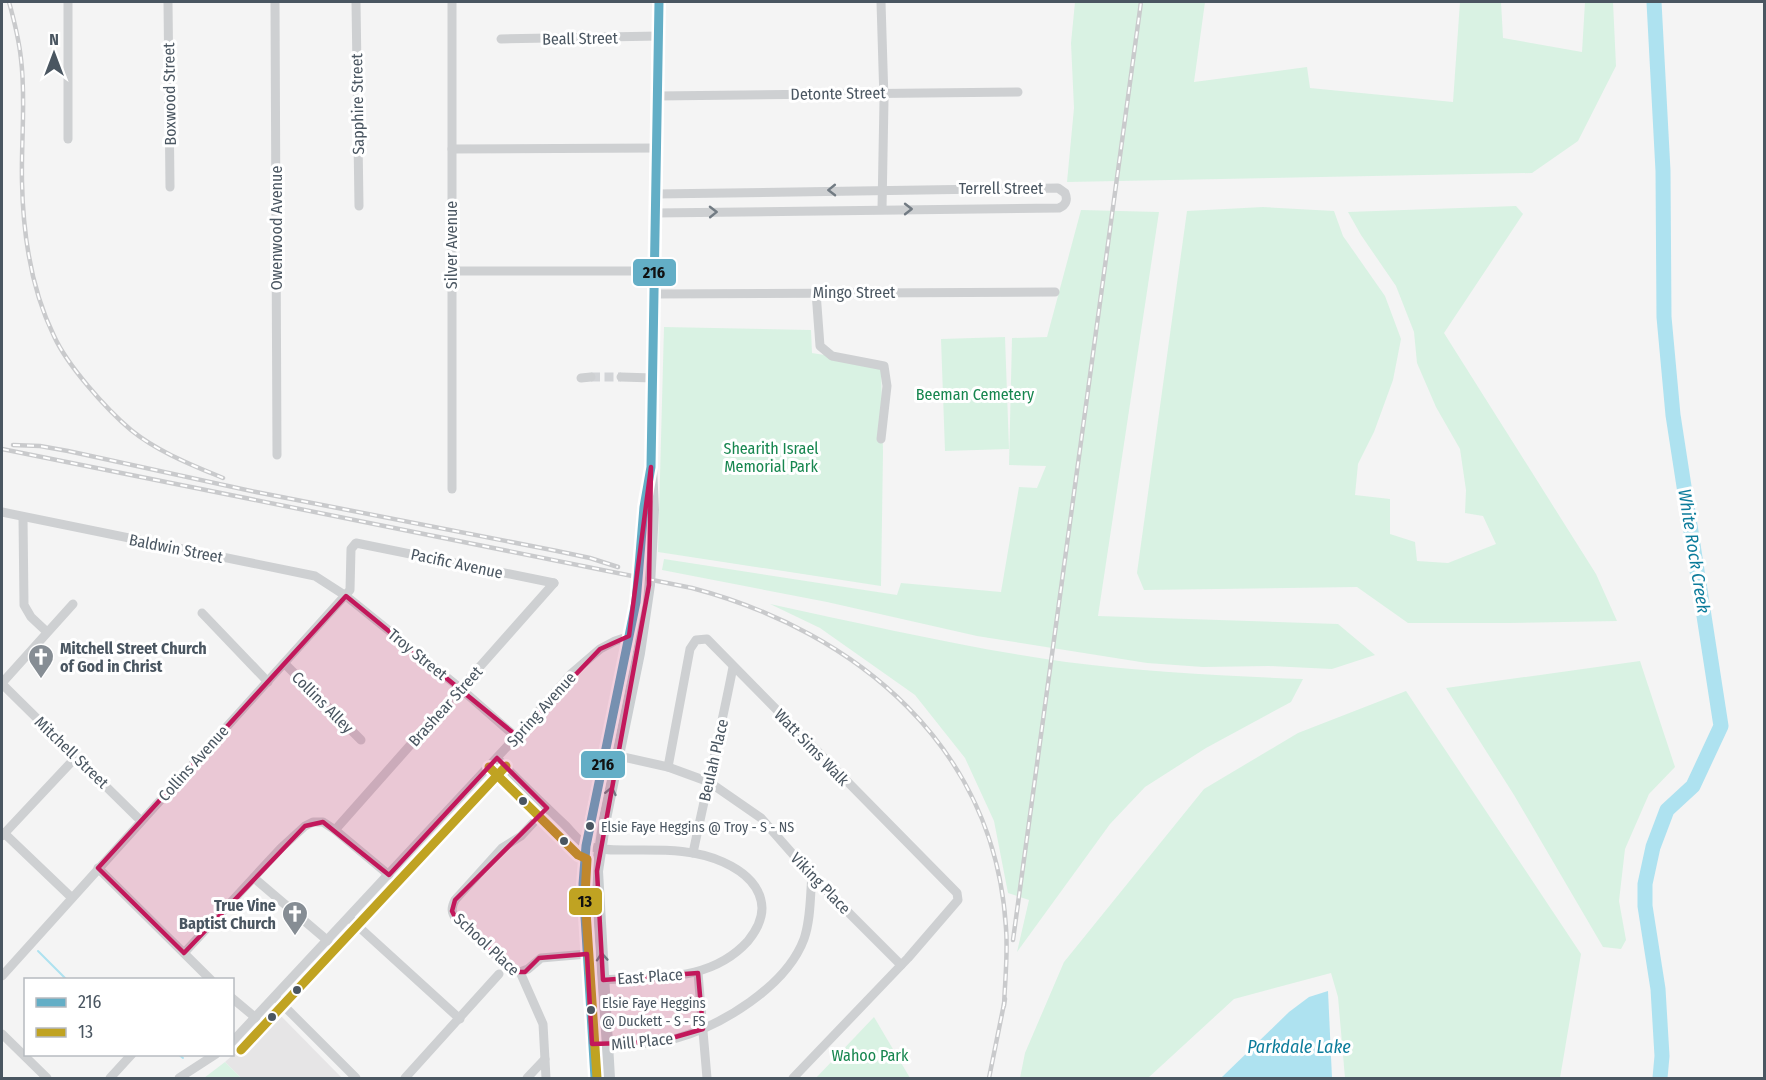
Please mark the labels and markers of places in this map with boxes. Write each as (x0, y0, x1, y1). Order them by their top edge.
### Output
place label: Mitchell Street Church of God in Christ (60, 639, 207, 676)
church icon: Mitchell Street Church of God in Christ (26, 642, 56, 680)
unlabelled marker (517, 795, 529, 807)
place label: Elsie Faye Heggins @ Troy - S - NS (601, 819, 794, 836)
marker: Elsie Faye Heggins @ Troy - S - NS (584, 820, 596, 832)
unlabelled marker (558, 835, 570, 847)
place label: True Vine Baptist Church (179, 896, 276, 933)
church icon: True Vine Baptist Church (280, 899, 310, 937)
unlabelled marker (291, 984, 303, 996)
place label: Elsie Faye Heggins @ Duckett - S - FS (602, 995, 706, 1030)
marker: Elsie Faye Heggins @ Duckett - S - FS (585, 1004, 597, 1016)
unlabelled marker (266, 1011, 278, 1023)

